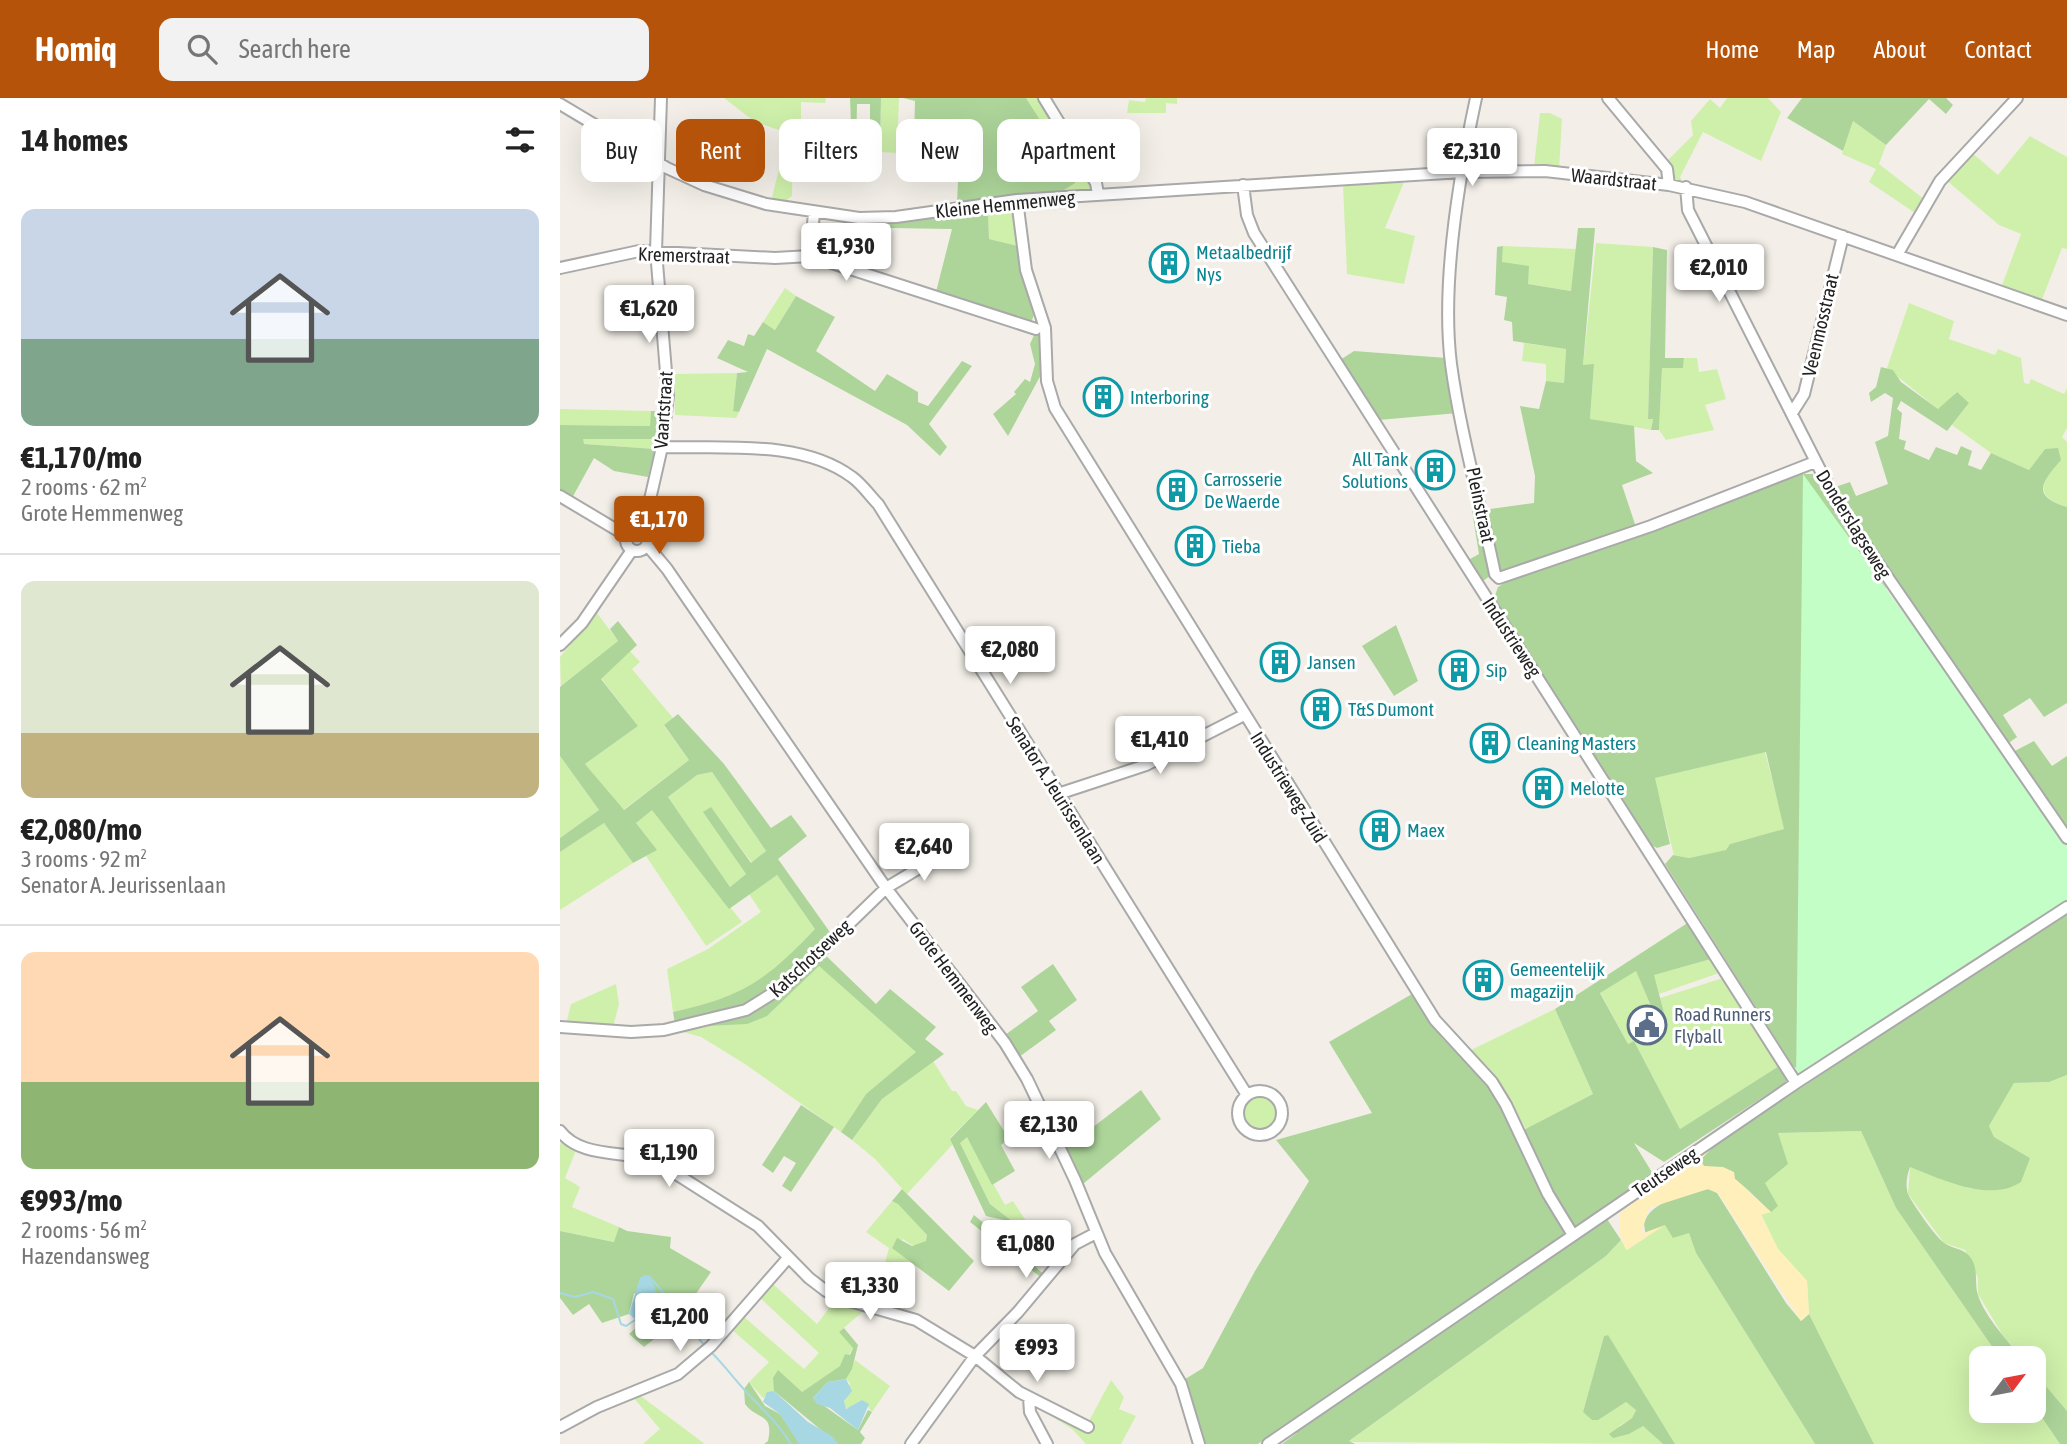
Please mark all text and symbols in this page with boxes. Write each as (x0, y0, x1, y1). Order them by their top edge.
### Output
search box (159, 18, 649, 81)
text: Homiq (35, 30, 117, 68)
icon: search (183, 30, 221, 68)
text: Search here (239, 34, 351, 64)
text: Home (1705, 36, 1759, 63)
text: Map (1797, 36, 1835, 63)
text: About (1873, 36, 1926, 63)
text: Contact (1964, 36, 2032, 63)
chip: Buy (581, 119, 662, 182)
chip: Rent (676, 119, 765, 182)
chip: Filters (779, 119, 882, 182)
chip: New (896, 119, 983, 182)
chip: Apartment (997, 119, 1140, 182)
icon: filters (501, 121, 539, 159)
text: 14 homes (21, 123, 128, 157)
pin: €2,310 (1415, 129, 1529, 188)
text: €2,310 (1443, 138, 1501, 164)
street label: Waardstraat (1570, 164, 1658, 194)
street label: Kleine Hemmenweg (934, 186, 1077, 222)
pin: €1,930 (789, 223, 903, 283)
text: €1,930 (817, 233, 875, 259)
place label: Metaalbedrijf Nys (1196, 241, 1292, 285)
street label: Kremerstraat (638, 242, 730, 268)
building icon: Metaalbedrijf Nys (1148, 242, 1190, 284)
pin: €2,010 (1662, 244, 1776, 304)
text: €2,010 (1690, 254, 1748, 280)
icon: home (217, 255, 343, 381)
street label: Veenmosstraat (1797, 271, 1843, 379)
pin: €1,620 (592, 286, 706, 345)
text: €1,620 (620, 295, 678, 321)
street label: Vaartstraat (649, 370, 677, 450)
building icon: Interboring (1082, 376, 1124, 418)
place label: Interboring (1130, 386, 1210, 408)
text: €1,170/mo (21, 440, 142, 474)
place label: All Tank Solutions (1342, 448, 1409, 492)
building icon: All Tank Solutions (1414, 449, 1456, 491)
street label: Pleinstraat (1462, 465, 1500, 545)
street label: Donderslagseweg (1812, 466, 1897, 583)
place label: Carrosserie De Waerde (1204, 468, 1282, 512)
building icon: Carrosserie De Waerde (1156, 469, 1198, 511)
text: 2 rooms · 62 m² (21, 474, 147, 500)
pin: €1,170 (602, 496, 716, 556)
text: Grote Hemmenweg (21, 500, 183, 526)
text: €1,170 (630, 506, 688, 532)
building icon: Tieba (1174, 525, 1216, 567)
place label: Tieba (1222, 535, 1261, 557)
street label: Industrieweg (1478, 593, 1546, 682)
pin: €2,080 (953, 626, 1067, 686)
icon: home (217, 627, 343, 753)
text: €2,080 (981, 636, 1039, 662)
building icon: Jansen (1259, 641, 1301, 683)
building icon: Sip (1438, 649, 1480, 691)
place label: Jansen (1307, 651, 1356, 673)
place label: Sip (1486, 659, 1507, 681)
building icon: T&S Dumont (1300, 688, 1342, 730)
place label: T&S Dumont (1348, 698, 1434, 720)
street label: Senator A. Jeurissenlaan (1002, 712, 1110, 868)
pin: €1,410 (1103, 716, 1217, 776)
building icon: Cleaning Masters (1469, 722, 1511, 764)
text: €1,410 (1131, 726, 1189, 752)
street label: Industrieweg-Zuid (1246, 727, 1332, 847)
place label: Cleaning Masters (1517, 732, 1636, 754)
building icon: Melotte (1522, 767, 1564, 809)
place label: Melotte (1570, 777, 1625, 799)
building icon: Maex (1359, 809, 1401, 851)
text: €2,080/mo (21, 812, 142, 846)
place label: Maex (1407, 819, 1445, 841)
pin: €2,640 (867, 824, 981, 883)
text: €2,640 (895, 833, 953, 859)
text: 3 rooms · 92 m² (21, 846, 147, 872)
text: Senator A. Jeurissenlaan (21, 872, 226, 898)
street label: Katschotseweg (765, 914, 856, 1001)
street label: Grote Hemmenweg (905, 917, 1004, 1038)
place label: Gemeentelijk magazijn (1510, 958, 1605, 1002)
building icon: Gemeentelijk magazijn (1462, 959, 1504, 1001)
icon: home (217, 998, 343, 1124)
place label: Road Runners Flyball (1674, 1003, 1771, 1047)
public building icon: Road Runners Flyball (1626, 1004, 1668, 1046)
pin: €2,130 (992, 1102, 1106, 1161)
text: €2,130 (1020, 1111, 1078, 1137)
pin: €1,190 (612, 1130, 726, 1189)
text: €1,190 (640, 1139, 698, 1165)
street label: Teutseweg (1628, 1142, 1702, 1202)
text: €993/mo (21, 1183, 123, 1217)
text: 2 rooms · 56 m² (21, 1217, 147, 1243)
pin: €1,080 (969, 1220, 1083, 1280)
text: €1,080 (997, 1230, 1055, 1256)
text: Hazendansweg (21, 1243, 149, 1269)
pin: €1,330 (813, 1262, 927, 1322)
text: €1,330 (841, 1272, 899, 1298)
pin: €1,200 (623, 1294, 737, 1353)
text: €1,200 (651, 1303, 709, 1329)
pin: €993 (996, 1324, 1078, 1384)
text: €993 (1016, 1334, 1058, 1360)
north arrow (1969, 1346, 2046, 1423)
map controls (1969, 1346, 2046, 1423)

